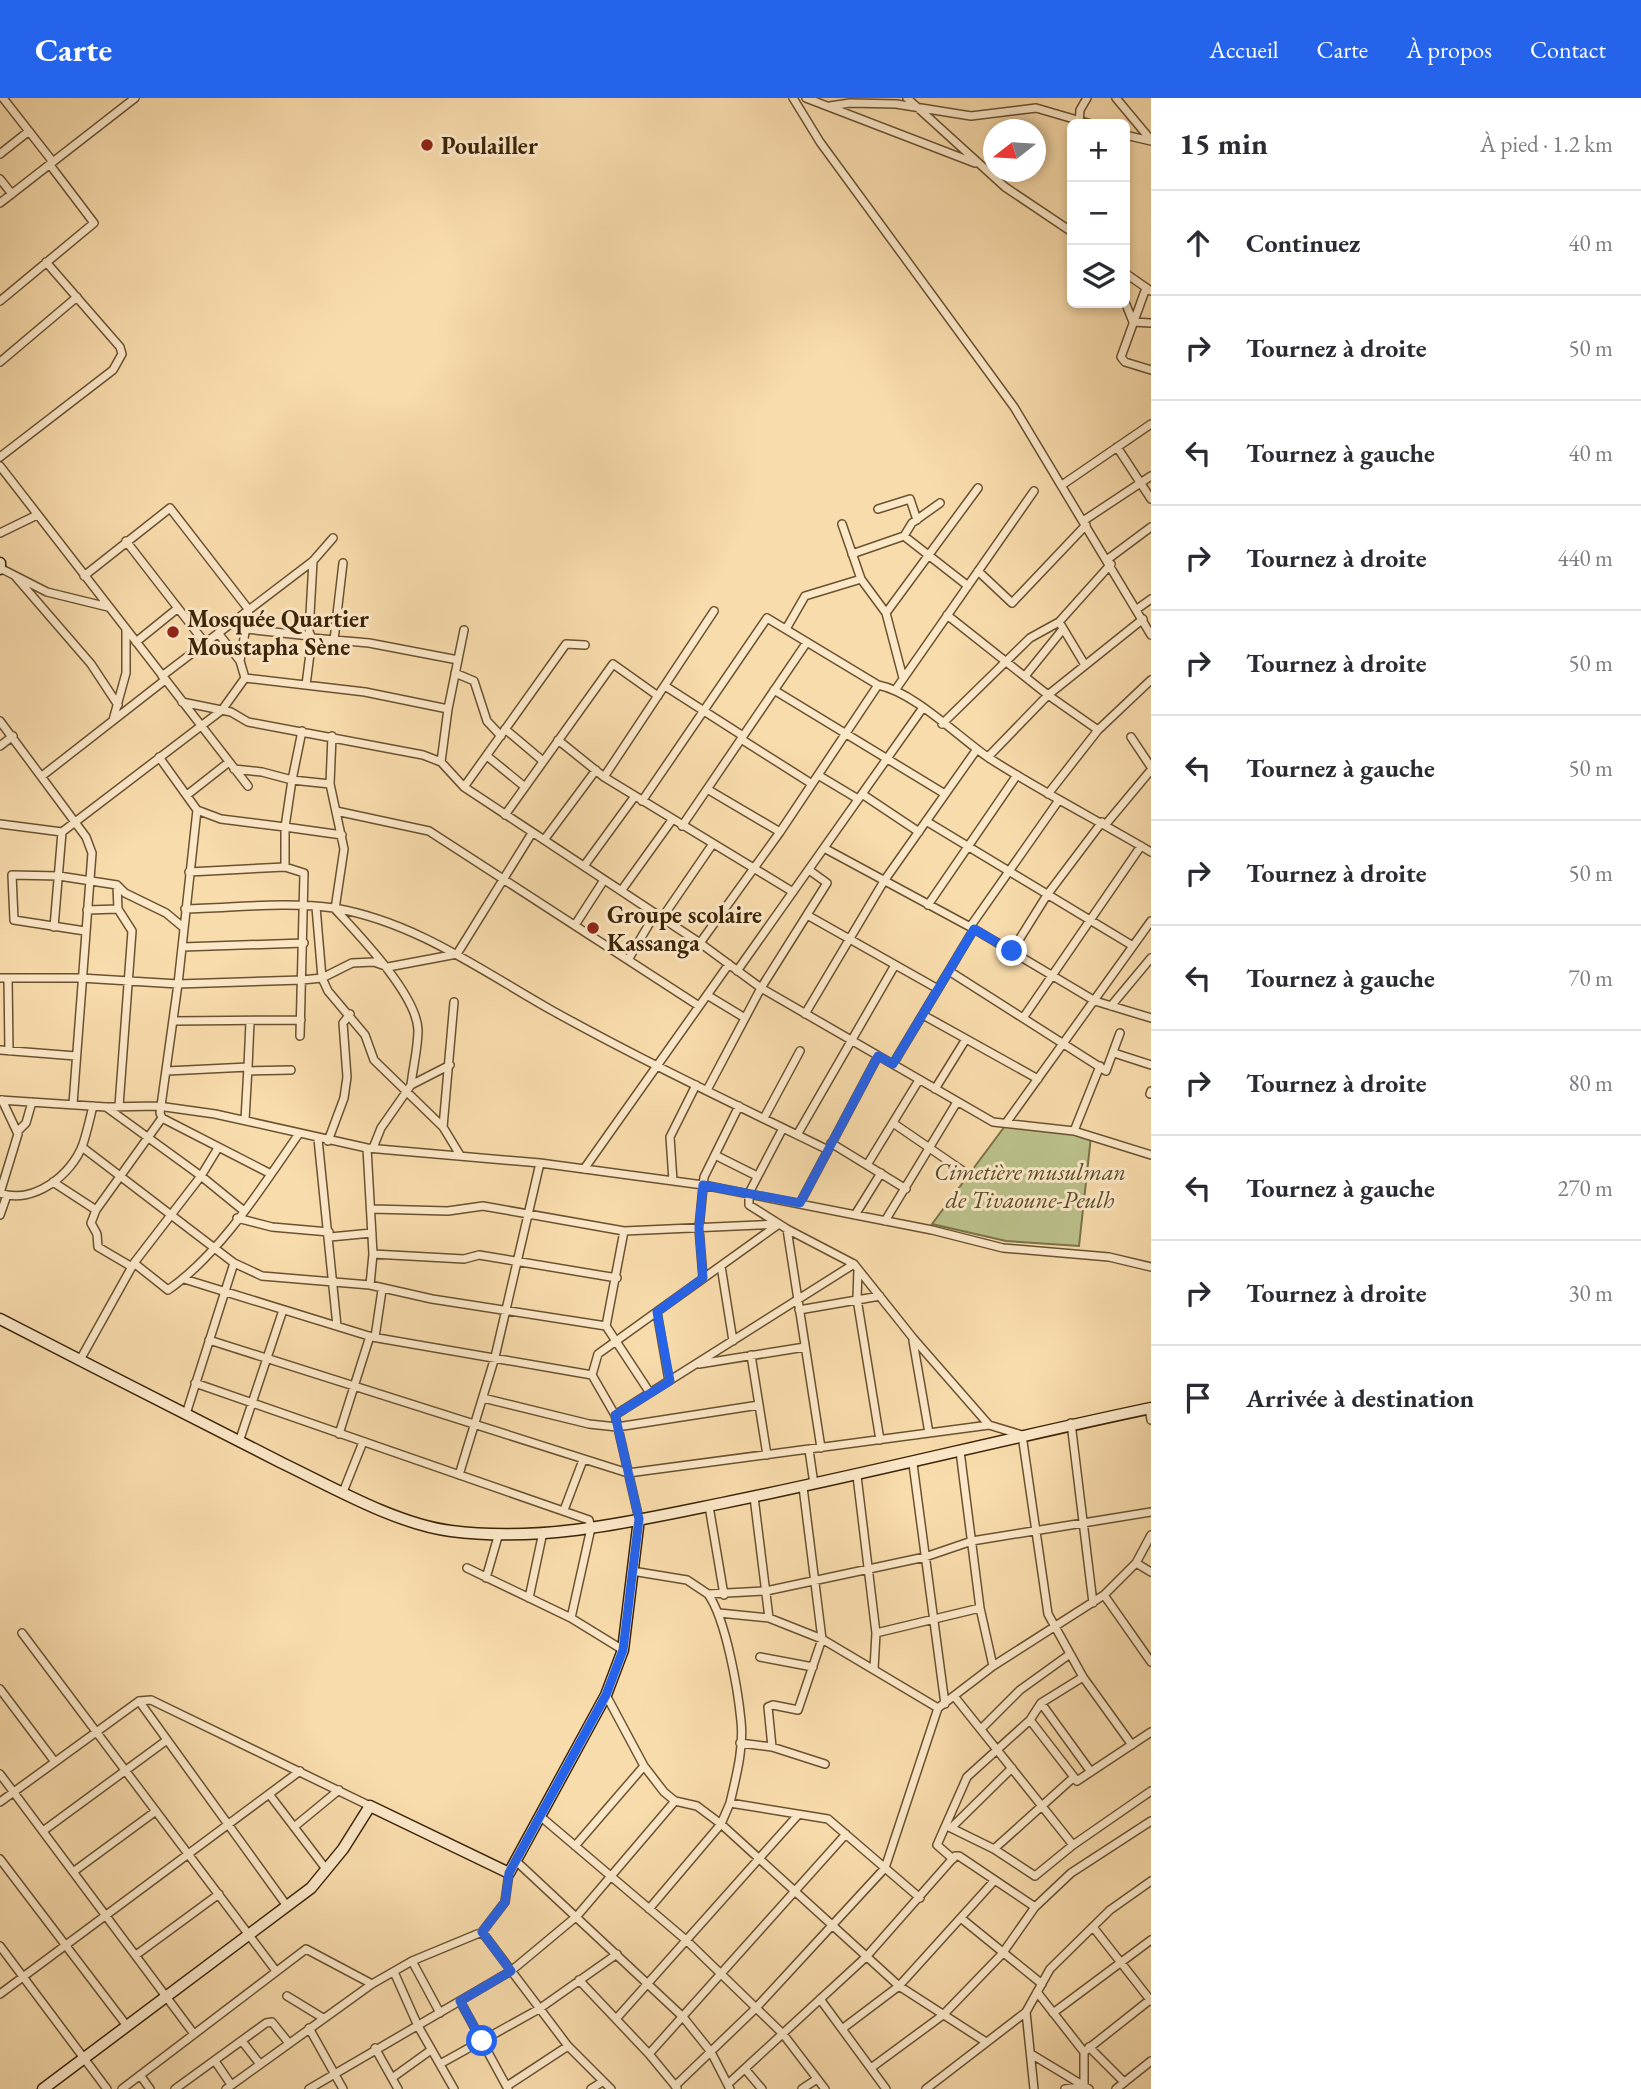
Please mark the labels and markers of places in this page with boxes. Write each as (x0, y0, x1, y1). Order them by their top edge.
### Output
place label: Poulailler (441, 130, 538, 161)
marker: Poulailler (419, 137, 435, 153)
place label: Mosquée Quartier Moustapha Sène (187, 603, 369, 662)
marker: Mosquée Quartier Moustapha Sène (165, 624, 181, 640)
place label: Groupe scolaire Kassanga (607, 899, 762, 959)
marker: Groupe scolaire Kassanga (585, 920, 601, 936)

